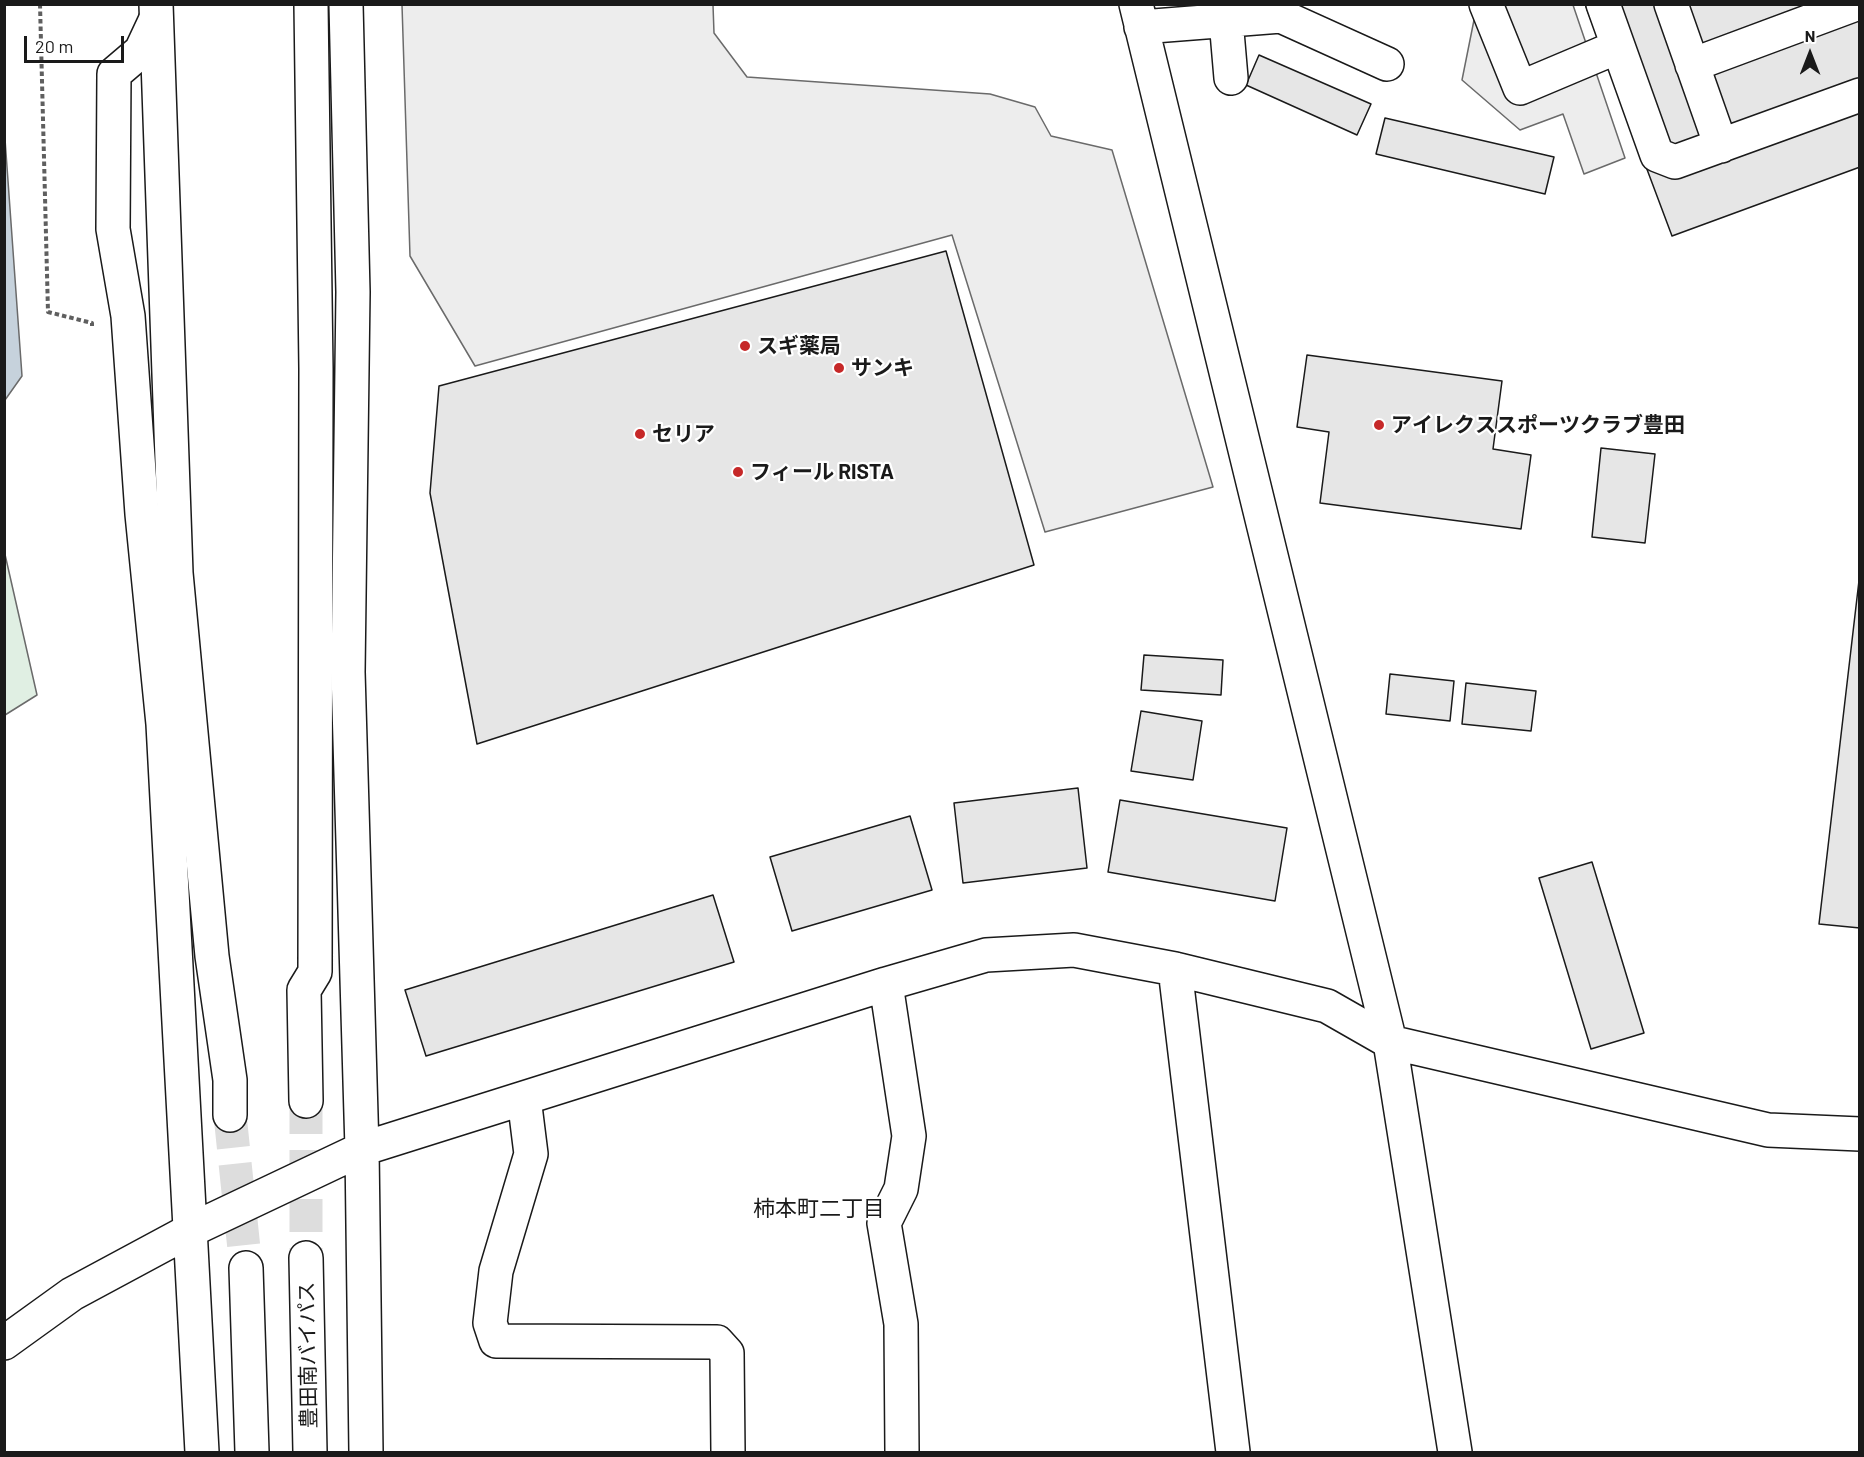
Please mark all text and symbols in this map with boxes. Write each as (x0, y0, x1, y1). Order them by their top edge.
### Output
scale bar (27, 24, 128, 62)
north arrow (1780, 24, 1840, 84)
text: N (1805, 26, 1815, 45)
text: 20 m (35, 35, 73, 57)
place label: スギ薬局 (757, 333, 841, 359)
marker: スギ薬局 (738, 339, 752, 353)
place label: サンキ (851, 355, 914, 381)
marker: サンキ (832, 361, 846, 375)
place label: アイレクススポーツクラブ豊田 (1391, 412, 1685, 438)
marker: アイレクススポーツクラブ豊田 (1372, 418, 1386, 432)
place label: セリア (652, 421, 715, 447)
marker: セリア (633, 427, 647, 441)
place label: フィール RISTA (750, 459, 894, 485)
marker: フィール RISTA (731, 465, 745, 479)
district label: 柿本町二丁目 (753, 1196, 885, 1222)
street label: 豊田南バイパス (294, 1281, 322, 1429)

